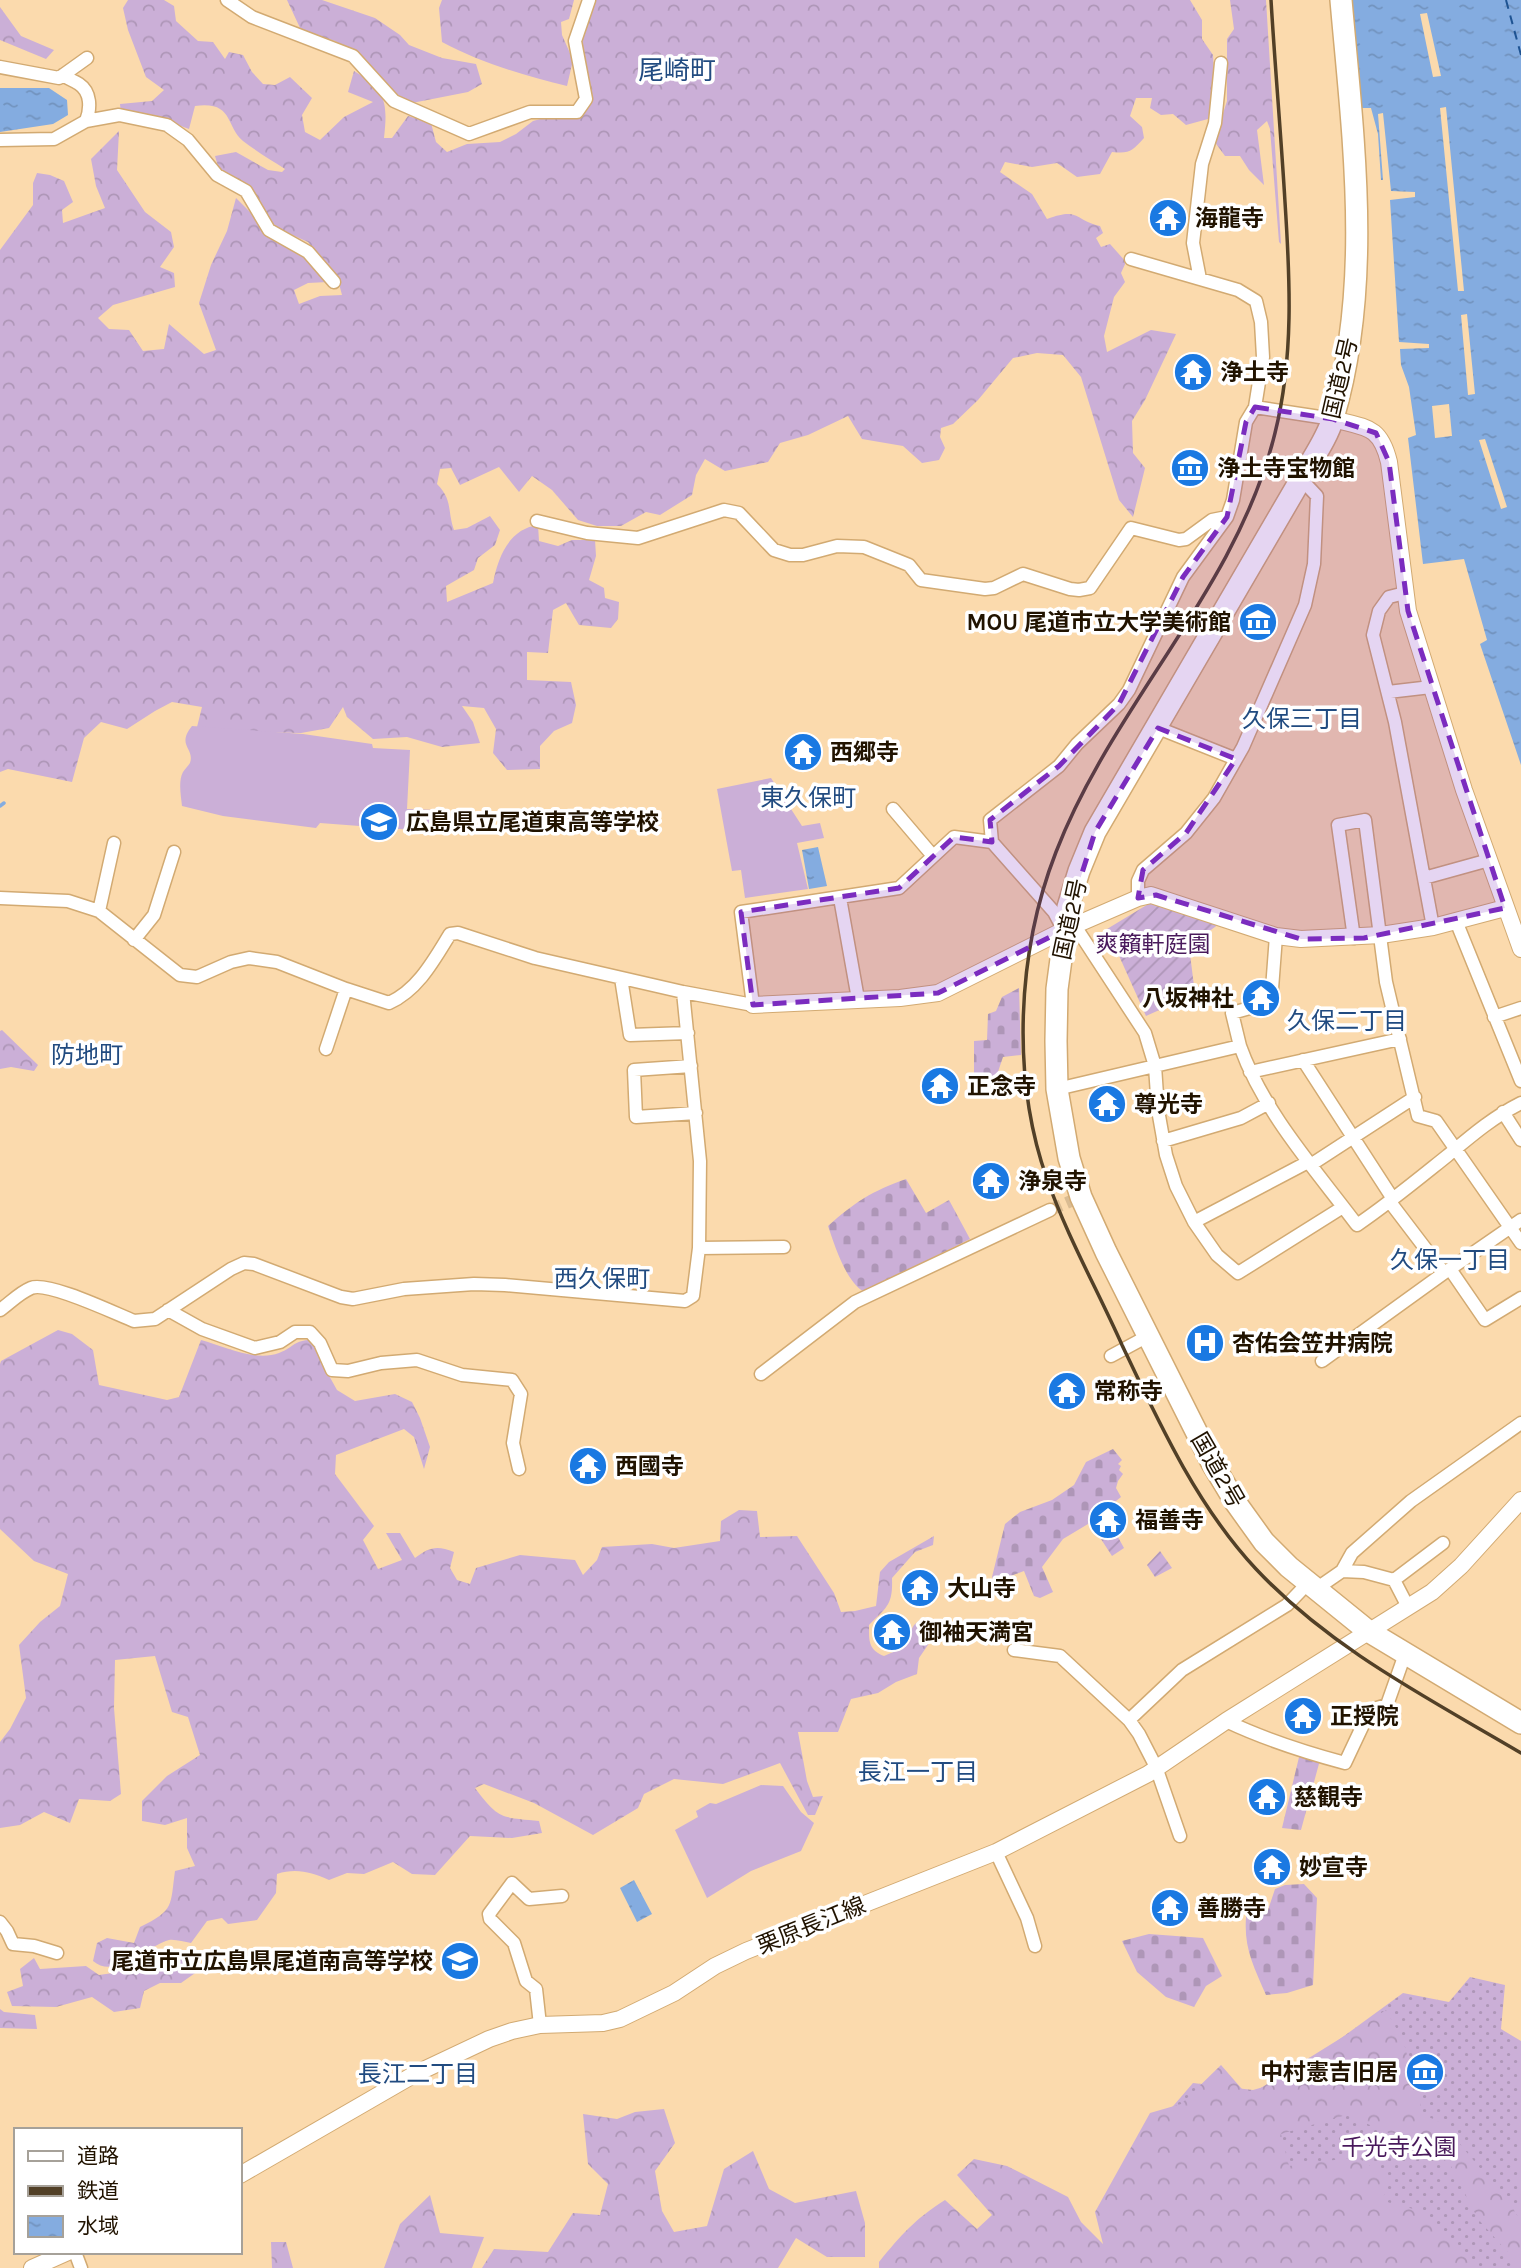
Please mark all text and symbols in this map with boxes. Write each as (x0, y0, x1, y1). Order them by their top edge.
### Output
district label: 尾崎町 (638, 55, 716, 86)
temple icon: 海龍寺 (1147, 197, 1189, 239)
place label: 海龍寺 (1195, 205, 1264, 232)
street label: 国道2号 (1318, 335, 1363, 421)
temple icon: 浄土寺 (1172, 351, 1214, 393)
place label: 浄土寺 (1220, 359, 1289, 386)
museum icon: 浄土寺宝物館 (1169, 447, 1211, 489)
place label: 浄土寺宝物館 (1217, 455, 1355, 482)
museum icon: MOU 尾道市立大学美術館 (1237, 601, 1279, 643)
place label: MOU 尾道市立大学美術館 (967, 609, 1231, 636)
district label: 久保三丁目 (1242, 705, 1362, 733)
temple icon: 西郷寺 (782, 731, 824, 773)
place label: 西郷寺 (830, 739, 899, 766)
district label: 東久保町 (760, 784, 856, 812)
school or university icon: 広島県立尾道東高等学校 (358, 801, 400, 843)
place label: 広島県立尾道東高等学校 (406, 809, 659, 836)
street label: 国道2号 (1049, 876, 1092, 962)
park label: 爽籟軒庭園 (1096, 931, 1211, 958)
temple icon: 八坂神社 (1240, 977, 1282, 1019)
place label: 八坂神社 (1142, 985, 1234, 1012)
district label: 久保二丁目 (1287, 1007, 1407, 1035)
district label: 防地町 (51, 1041, 123, 1069)
temple icon: 正念寺 (919, 1065, 961, 1107)
place label: 正念寺 (967, 1073, 1036, 1100)
temple icon: 尊光寺 (1086, 1083, 1128, 1125)
place label: 尊光寺 (1134, 1091, 1203, 1118)
temple icon: 浄泉寺 (970, 1160, 1012, 1202)
place label: 浄泉寺 (1018, 1168, 1087, 1195)
district label: 久保一丁目 (1390, 1246, 1510, 1274)
district label: 西久保町 (554, 1265, 650, 1293)
hospital icon: 杏佑会笠井病院 (1184, 1322, 1226, 1364)
place label: 杏佑会笠井病院 (1232, 1330, 1393, 1357)
temple icon: 常称寺 (1046, 1370, 1088, 1412)
place label: 常称寺 (1094, 1378, 1163, 1405)
street label: 国道2号 (1185, 1428, 1250, 1513)
temple icon: 西國寺 (567, 1445, 609, 1487)
place label: 西國寺 (615, 1453, 684, 1480)
temple icon: 福善寺 (1087, 1499, 1129, 1541)
place label: 福善寺 (1135, 1507, 1204, 1534)
temple icon: 大山寺 (899, 1567, 941, 1609)
place label: 大山寺 (947, 1575, 1016, 1602)
temple icon: 御袖天満宮 (871, 1611, 913, 1653)
place label: 御袖天満宮 (919, 1619, 1034, 1646)
temple icon: 正授院 (1282, 1695, 1324, 1737)
place label: 正授院 (1330, 1703, 1399, 1730)
district label: 長江一丁目 (858, 1758, 978, 1786)
temple icon: 慈観寺 (1246, 1776, 1288, 1818)
place label: 慈観寺 (1294, 1784, 1363, 1811)
temple icon: 妙宣寺 (1251, 1846, 1293, 1888)
place label: 妙宣寺 (1299, 1854, 1368, 1881)
temple icon: 善勝寺 (1149, 1887, 1191, 1929)
street label: 栗原長江線 (753, 1891, 870, 1960)
place label: 善勝寺 (1197, 1895, 1266, 1922)
school or university icon: 尾道市立広島県尾道南高等学校 (439, 1940, 481, 1982)
place label: 尾道市立広島県尾道南高等学校 (111, 1948, 433, 1975)
museum icon: 中村憲吉旧居 (1404, 2051, 1446, 2093)
place label: 中村憲吉旧居 (1260, 2059, 1398, 2086)
district label: 長江二丁目 (358, 2060, 478, 2088)
legend (14, 2128, 242, 2254)
park label: 千光寺公園 (1342, 2134, 1457, 2161)
text: 道路 (77, 2144, 119, 2168)
text: 鉄道 (77, 2179, 119, 2203)
text: 水域 (77, 2214, 119, 2238)

